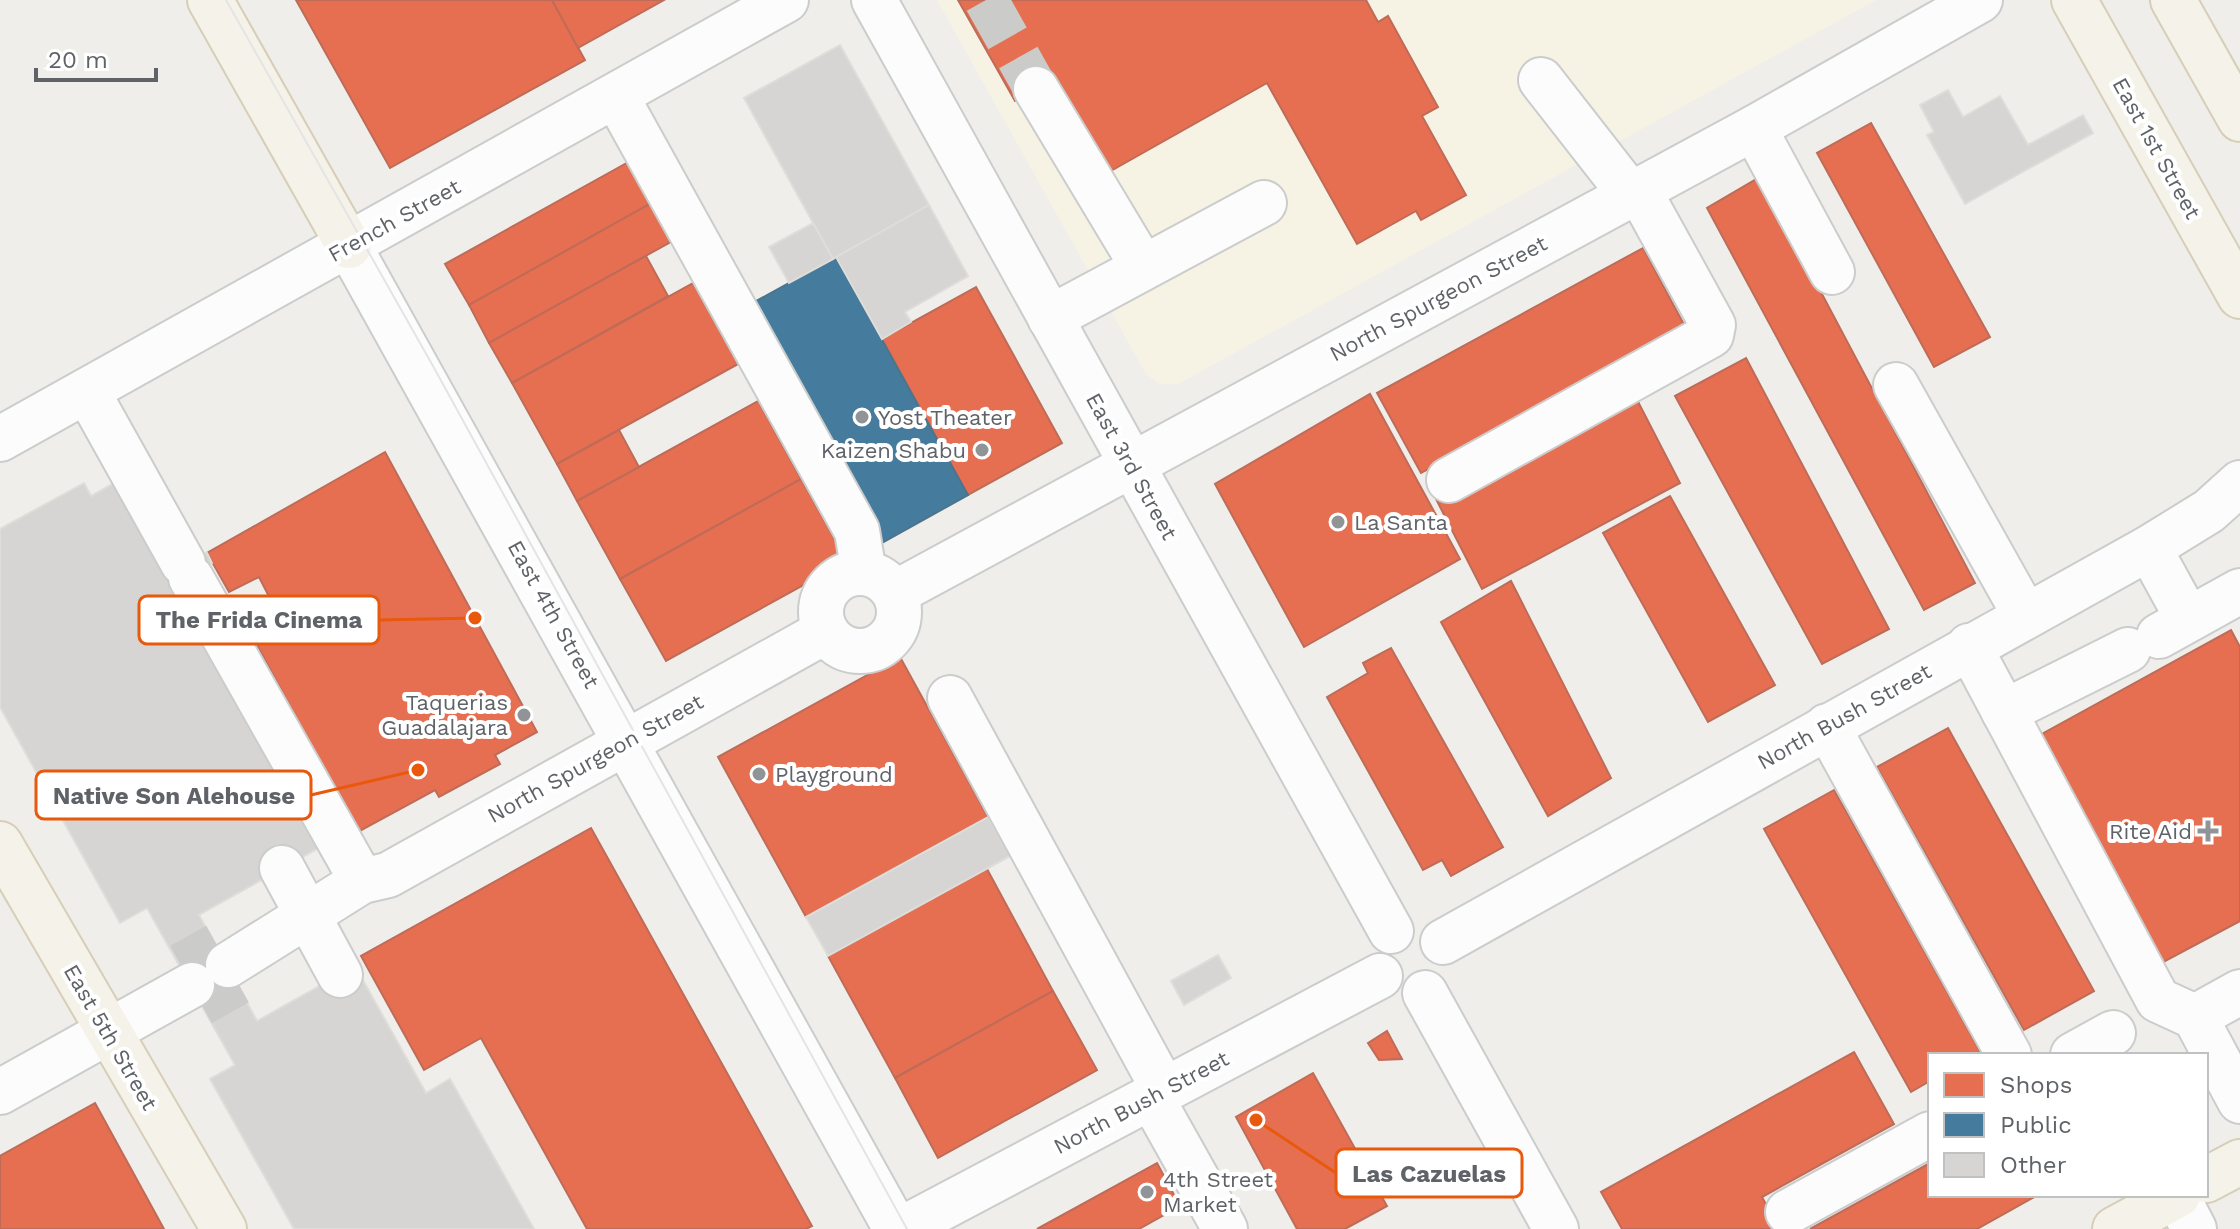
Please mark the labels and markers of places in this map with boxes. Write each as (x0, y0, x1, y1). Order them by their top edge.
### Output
place label: Yost Theater (878, 405, 1012, 430)
marker: Yost Theater (853, 408, 871, 426)
place label: Kaizen Shabu (821, 438, 966, 463)
marker: Kaizen Shabu (973, 441, 991, 459)
place label: La Santa (1354, 510, 1448, 535)
marker: La Santa (1329, 513, 1347, 531)
callout: The Frida Cinema (139, 596, 379, 644)
place label: Taquerias Guadalajara (381, 690, 508, 740)
marker: Taquerias Guadalajara (515, 706, 533, 724)
place label: Playground (775, 762, 893, 787)
marker: Playground (750, 765, 768, 783)
callout: Native Son Alehouse (36, 771, 311, 819)
place label: Rite Aid (2109, 819, 2192, 844)
marker: Rite Aid (2199, 822, 2217, 840)
callout: Las Cazuelas (1336, 1149, 1522, 1197)
place label: 4th Street Market (1163, 1167, 1273, 1217)
marker: 4th Street Market (1138, 1183, 1156, 1201)

